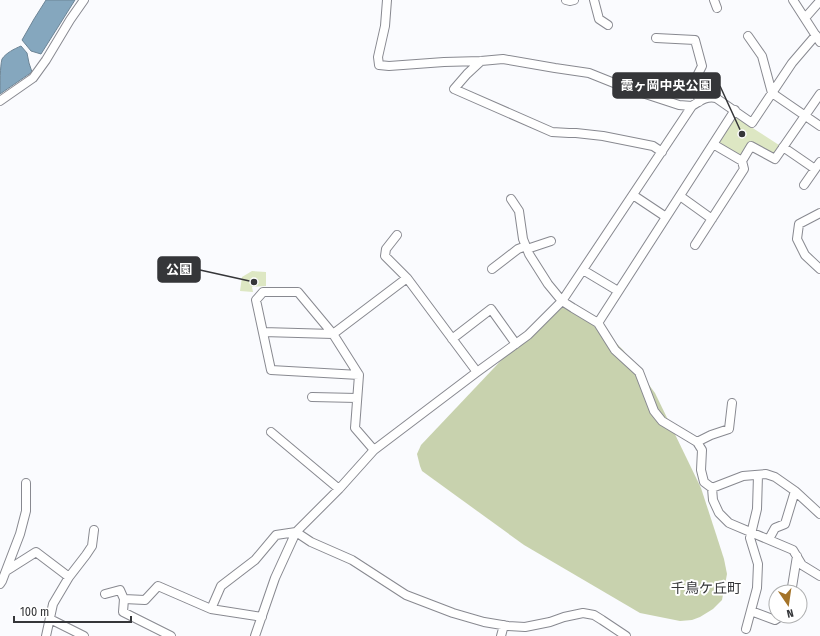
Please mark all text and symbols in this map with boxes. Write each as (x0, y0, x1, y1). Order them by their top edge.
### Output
callout: 霞ヶ岡中央公園 (613, 73, 720, 98)
text: 霞ヶ岡中央公園 (620, 78, 712, 93)
callout: 公園 (158, 257, 200, 282)
text: 公園 (166, 262, 192, 277)
district label: 千鳥ケ丘町 (671, 580, 741, 597)
north arrow (768, 584, 808, 624)
scale bar (14, 598, 131, 624)
text: 100 m (20, 605, 49, 619)
text: N (785, 606, 795, 620)

